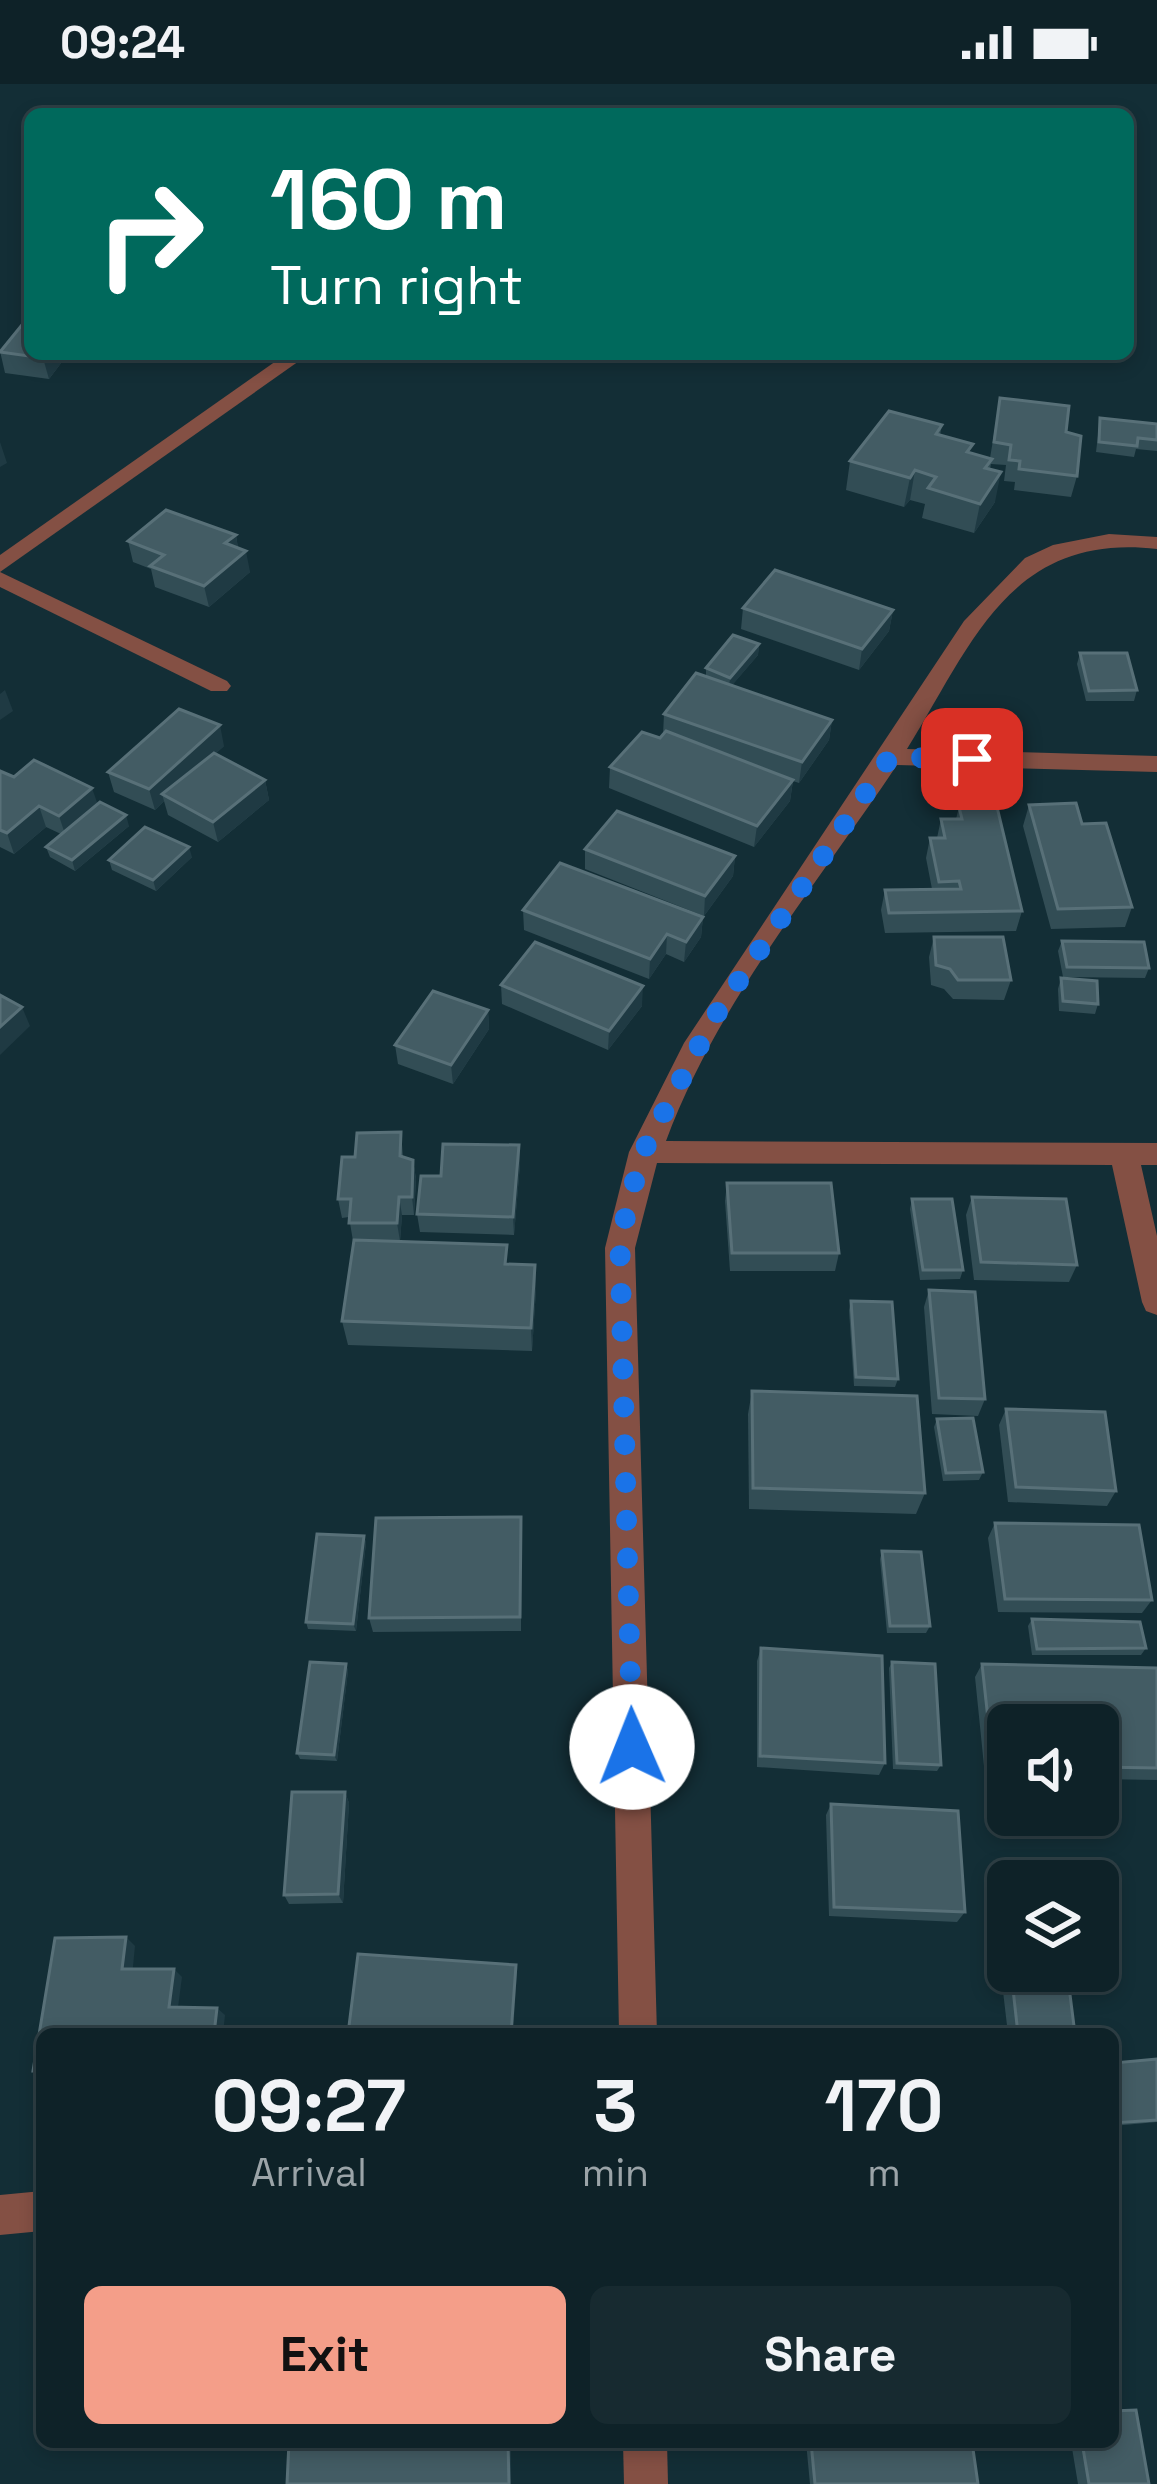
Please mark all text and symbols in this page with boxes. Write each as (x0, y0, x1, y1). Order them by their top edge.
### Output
text: 09:24 (60, 14, 185, 71)
text: 160 m (270, 146, 507, 254)
icon: right (72, 156, 228, 312)
text: Turn right (270, 251, 523, 320)
pin (921, 708, 1023, 810)
icon: arrive (939, 726, 1005, 792)
position arrow (569, 1684, 695, 1810)
map controls (987, 1704, 1119, 1992)
button: sound (987, 1704, 1119, 1836)
button: layers (987, 1860, 1119, 1992)
text: 09:27 (212, 2060, 406, 2152)
text: 3 (593, 2060, 637, 2152)
text: 170 (825, 2060, 943, 2152)
text: Arrival (251, 2148, 367, 2197)
text: min (582, 2148, 649, 2197)
text: m (867, 2148, 901, 2197)
button: Exit (84, 2286, 566, 2424)
button: Share (590, 2286, 1071, 2424)

